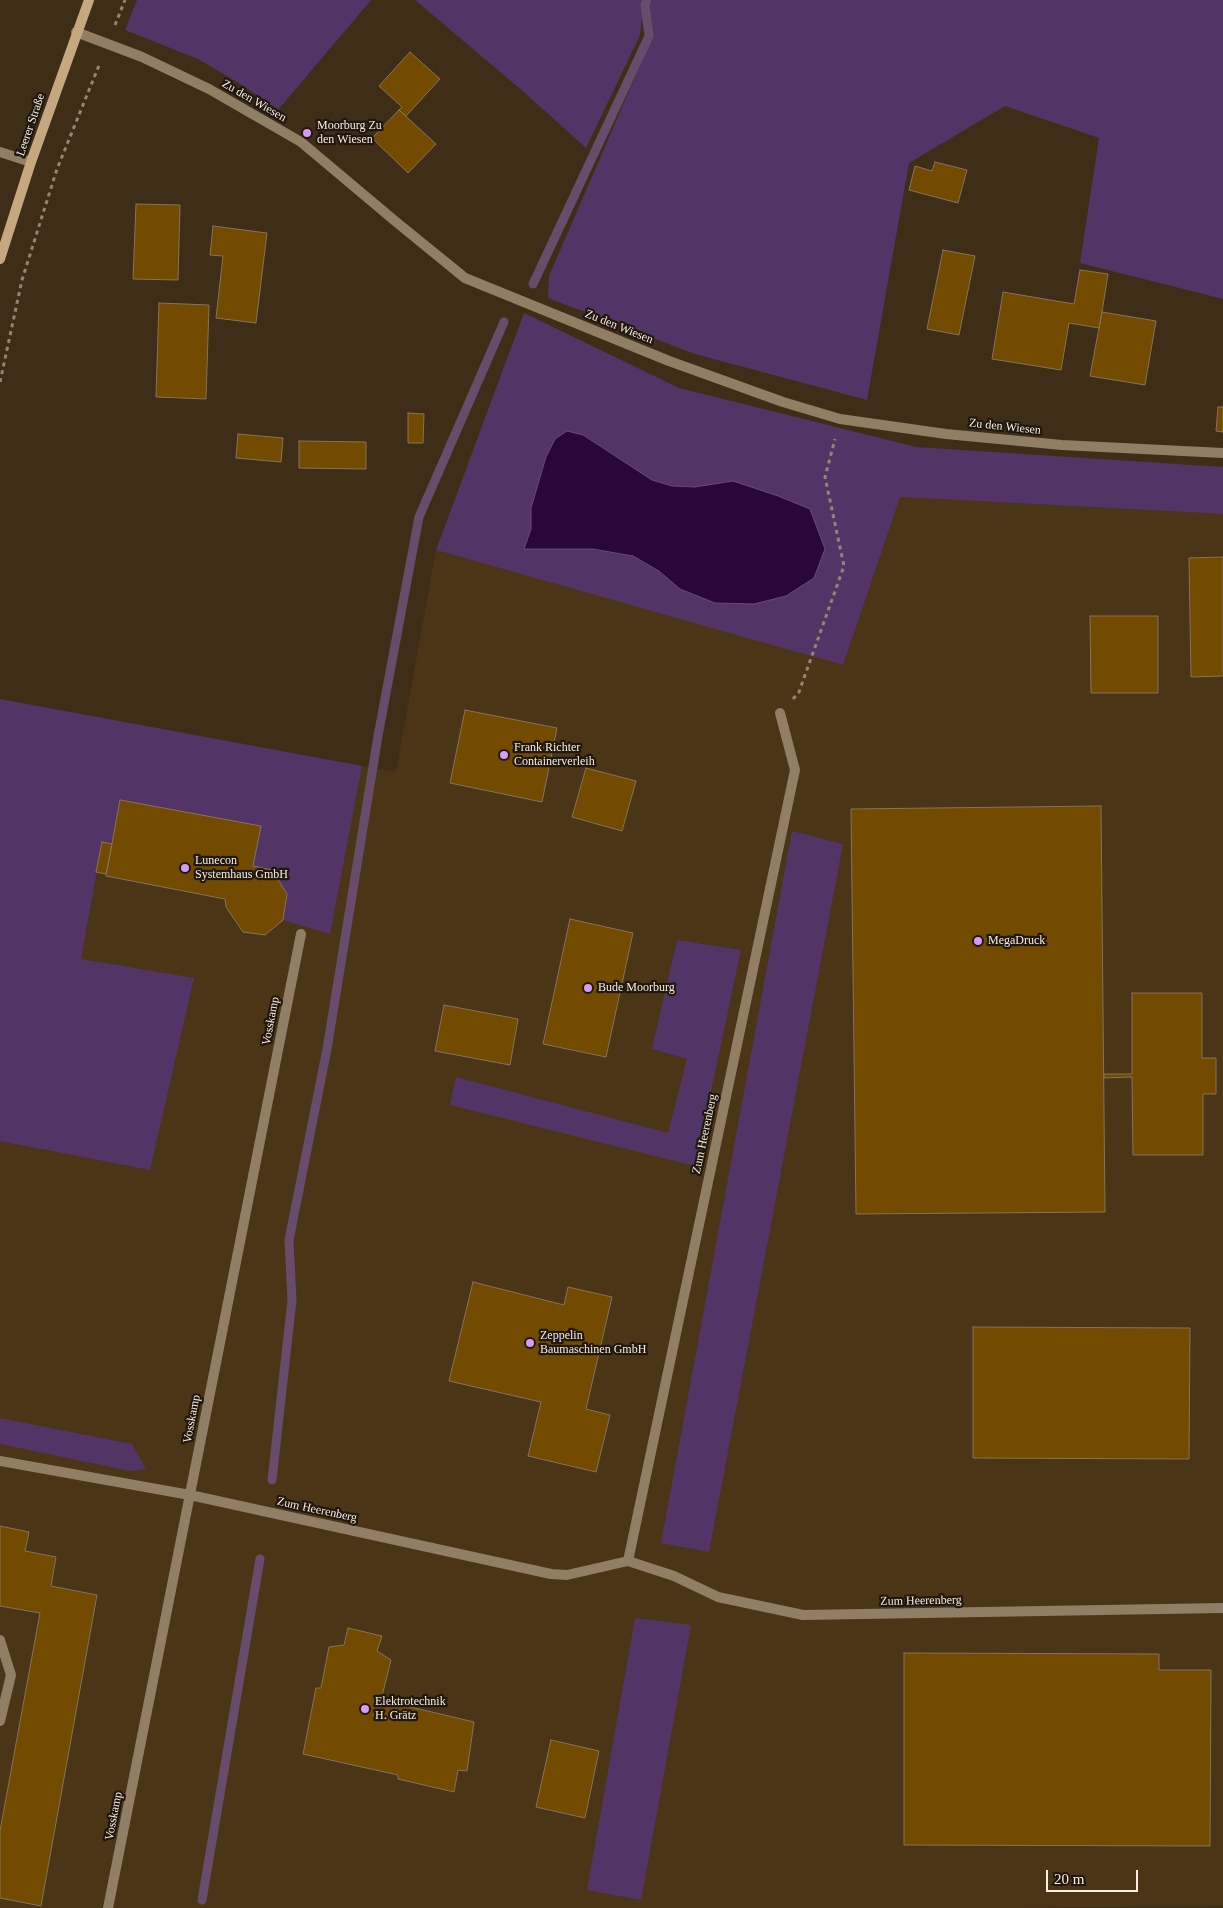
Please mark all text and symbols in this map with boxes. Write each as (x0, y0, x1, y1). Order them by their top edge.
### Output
street label: Zu den Wiesen (219, 77, 289, 125)
street label: Leerer Straße (14, 92, 48, 158)
place label: Moorburg Zu den Wiesen (317, 119, 382, 147)
marker: Moorburg Zu den Wiesen (301, 127, 313, 139)
street label: Zu den Wiesen (583, 307, 655, 347)
street label: Zu den Wiesen (968, 416, 1042, 438)
place label: Frank Richter Containerverleih (514, 741, 595, 769)
marker: Frank Richter Containerverleih (498, 749, 510, 761)
place label: Lunecon Systemhaus GmbH (195, 854, 288, 882)
marker: Lunecon Systemhaus GmbH (179, 862, 191, 874)
place label: MegaDruck (988, 934, 1045, 948)
marker: MegaDruck (972, 935, 984, 947)
place label: Bude Moorburg (598, 981, 675, 995)
marker: Bude Moorburg (582, 982, 594, 994)
street label: Vosskamp (259, 996, 283, 1046)
street label: Zum Heerenberg (689, 1093, 721, 1175)
place label: Zeppelin Baumaschinen GmbH (540, 1329, 646, 1357)
marker: Zeppelin Baumaschinen GmbH (524, 1337, 536, 1349)
street label: Vosskamp (180, 1394, 204, 1444)
street label: Zum Heerenberg (276, 1494, 358, 1526)
street label: Zum Heerenberg (880, 1593, 962, 1609)
place label: Elektrotechnik H. Grätz (375, 1695, 446, 1723)
marker: Elektrotechnik H. Grätz (359, 1703, 371, 1715)
street label: Vosskamp (102, 1791, 126, 1841)
scale bar (1048, 1860, 1140, 1892)
text: 20 m (1054, 1871, 1084, 1887)

